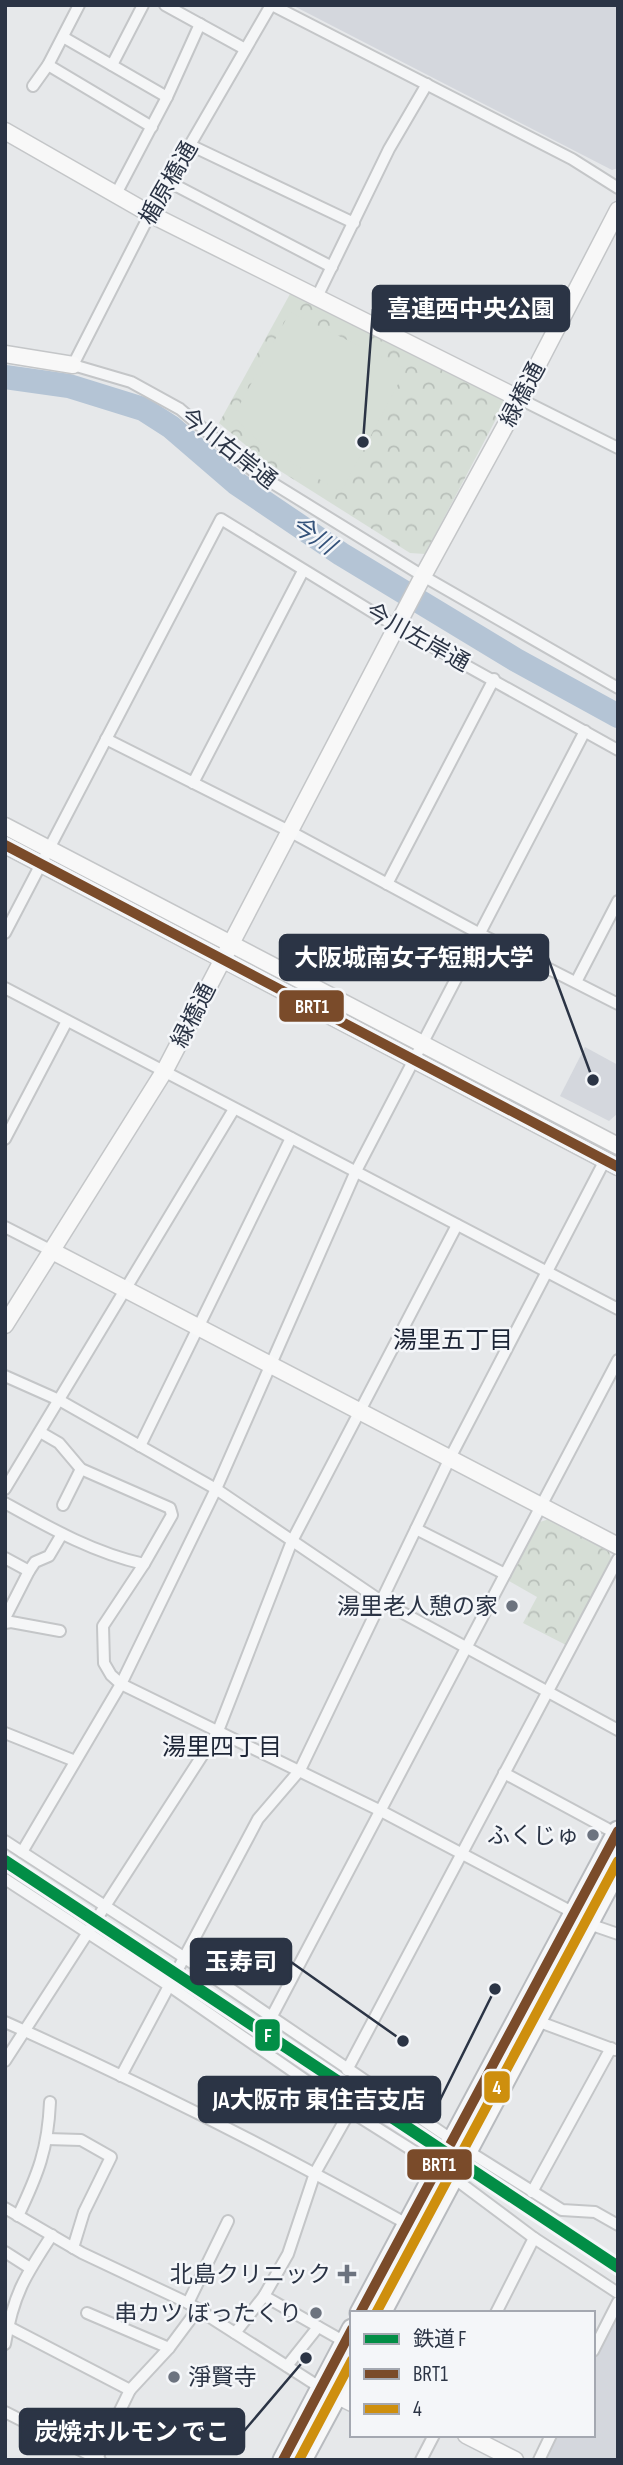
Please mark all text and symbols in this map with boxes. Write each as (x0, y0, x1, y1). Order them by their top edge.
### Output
street label: 楯原橋通 (134, 137, 204, 230)
callout: 喜連西中央公園 (373, 286, 569, 331)
text: 喜連西中央公園 (387, 295, 555, 324)
street label: 緑橋通 (494, 357, 551, 432)
street label: 今川右岸通 (174, 402, 282, 495)
water label: 今川 (285, 510, 343, 563)
street label: 今川左岸通 (360, 598, 475, 678)
callout: 大阪城南女子短期大学 (280, 935, 548, 980)
text: 大阪城南女子短期大学 (294, 944, 534, 973)
street label: 緑橋通 (166, 978, 222, 1053)
line badge: BRT1 (278, 989, 345, 1023)
text: BRT1 (295, 996, 330, 1019)
district label: 湯里五丁目 (393, 1326, 513, 1355)
place label: 湯里老人憩の家 (337, 1593, 498, 1621)
marker: 湯里老人憩の家 (504, 1598, 520, 1614)
district label: 湯里四丁目 (162, 1733, 282, 1762)
place label: ふくじゅ (487, 1822, 579, 1850)
marker: ふくじゅ (585, 1827, 601, 1843)
callout: 玉寿司 (191, 1939, 291, 1984)
text: 玉寿司 (205, 1948, 277, 1977)
line badge: F (254, 2018, 281, 2052)
text: F (264, 2025, 272, 2048)
line badge: 4 (483, 2070, 511, 2104)
callout: JA大阪市 東住吉支店 (199, 2077, 440, 2122)
text: 4 (493, 2077, 502, 2100)
text: JA大阪市 東住吉支店 (212, 2086, 425, 2115)
line badge: BRT1 (406, 2148, 473, 2181)
text: BRT1 (422, 2154, 457, 2177)
place label: 北島クリニック (170, 2261, 331, 2289)
marker: 北島クリニック (337, 2264, 357, 2284)
place label: 串カツ ぼったくり (114, 2300, 302, 2328)
marker: 串カツ ぼったくり (308, 2305, 324, 2321)
legend (350, 2311, 595, 2437)
text: 鉄道 F (413, 2327, 467, 2352)
text: BRT1 (413, 2362, 448, 2387)
place label: 淨賢寺 (188, 2364, 257, 2392)
marker: 淨賢寺 (166, 2369, 182, 2385)
text: 4 (413, 2397, 422, 2422)
callout: 炭焼ホルモン でこ (20, 2409, 244, 2454)
text: 炭焼ホルモン でこ (34, 2418, 230, 2447)

